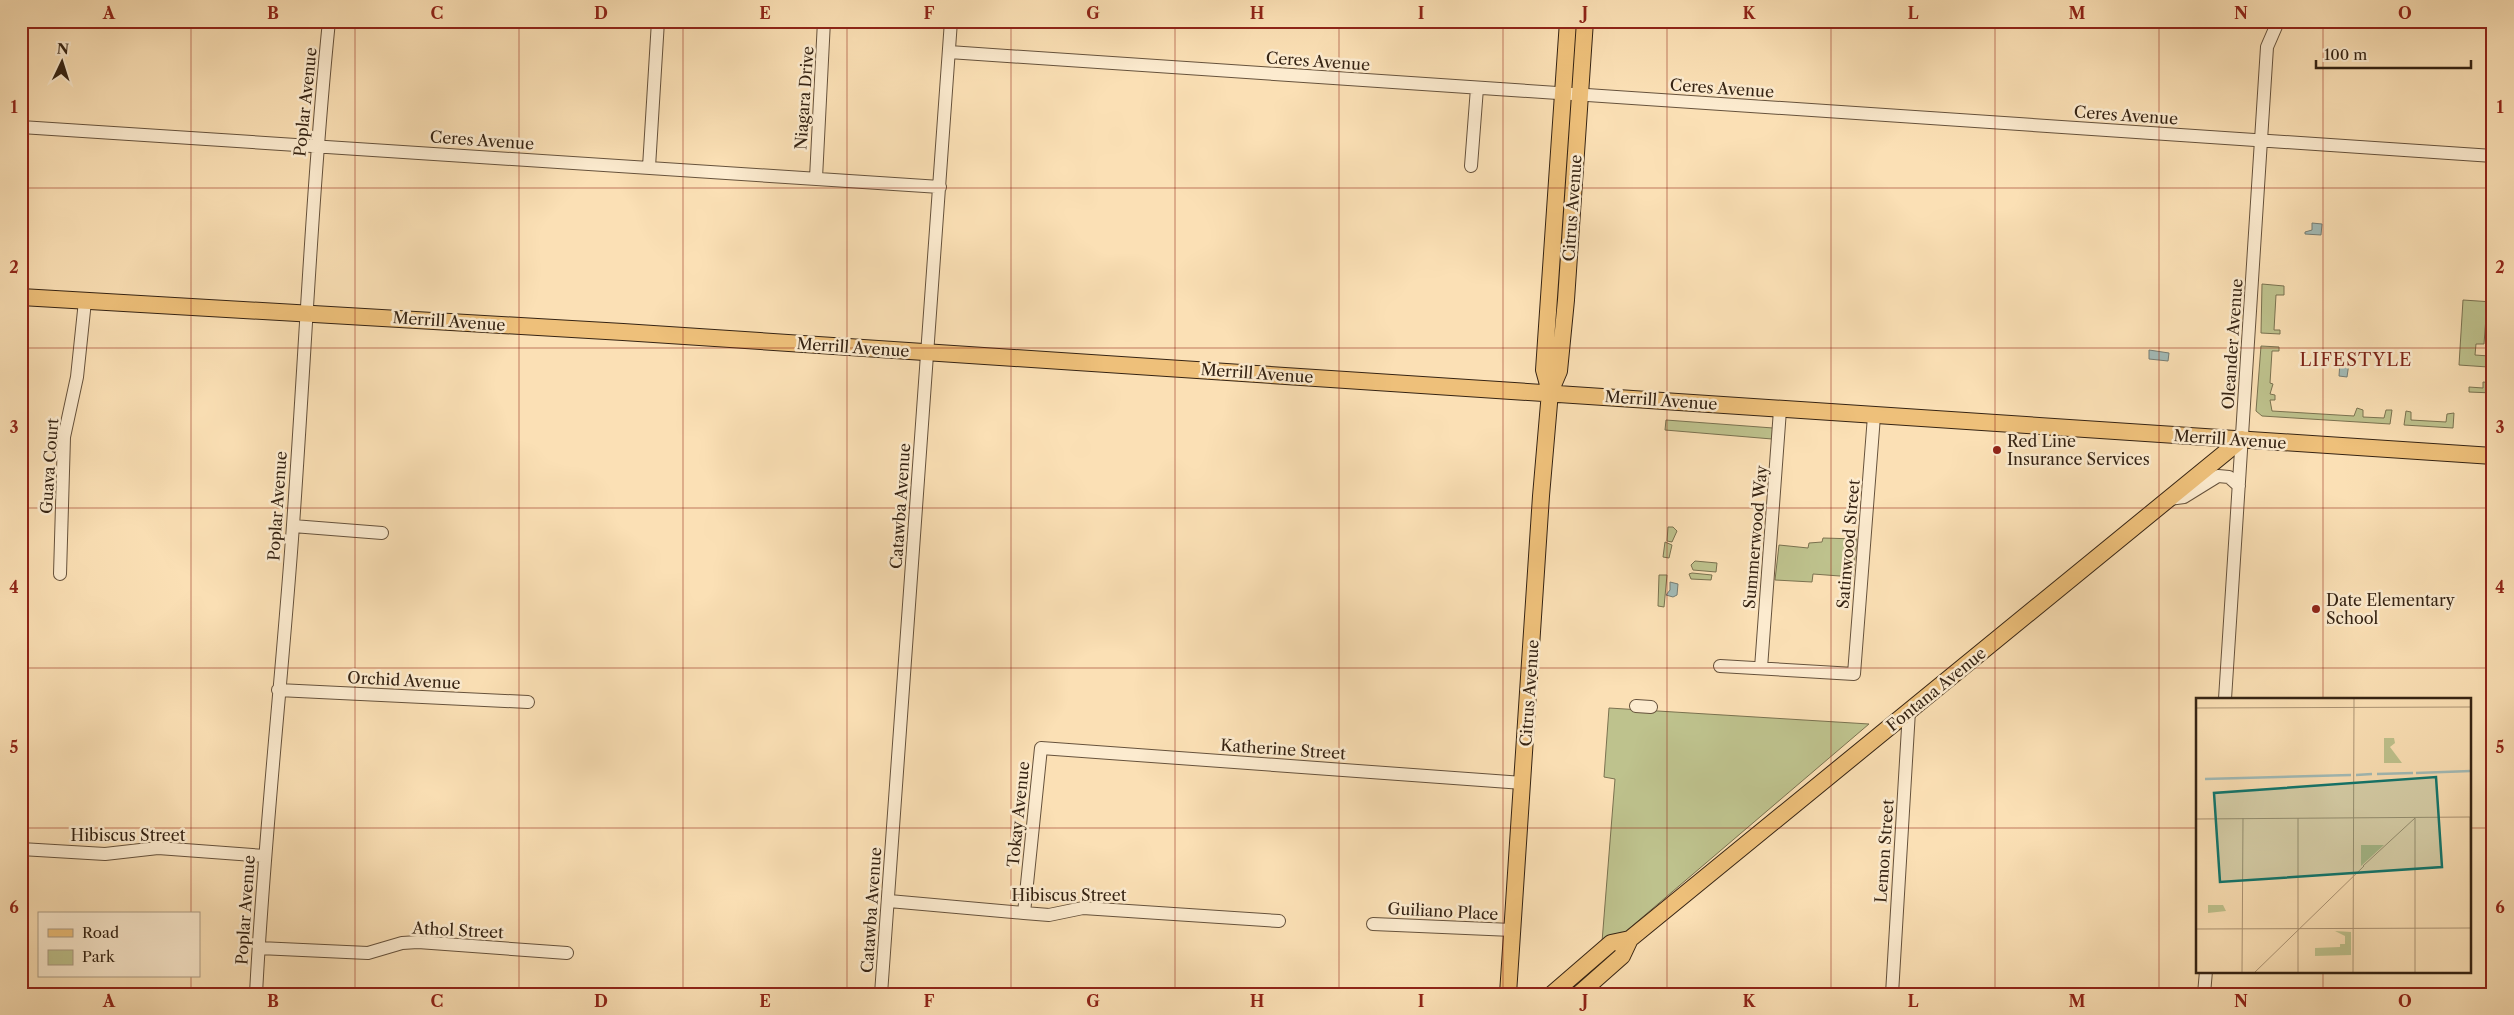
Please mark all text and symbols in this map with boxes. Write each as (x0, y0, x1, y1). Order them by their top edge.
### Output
text: A (102, 3, 116, 23)
text: B (267, 3, 279, 23)
text: C (431, 3, 443, 23)
text: D (594, 3, 608, 23)
text: E (759, 3, 771, 23)
text: F (924, 3, 935, 23)
text: G (1086, 3, 1100, 23)
text: H (1250, 3, 1264, 23)
text: I (1418, 3, 1425, 23)
text: J (1579, 3, 1588, 23)
text: K (1743, 3, 1757, 23)
text: L (1907, 3, 1919, 23)
text: M (2069, 3, 2086, 23)
text: N (2234, 3, 2248, 23)
text: O (2398, 3, 2412, 23)
north arrow (38, 38, 88, 88)
scale bar (2316, 38, 2472, 70)
text: N (56, 40, 70, 58)
street label: Niagara Drive (790, 45, 818, 151)
text: 100 m (2324, 45, 2367, 64)
street label: Poplar Avenue (289, 46, 321, 158)
street label: Ceres Avenue (1265, 47, 1371, 75)
street label: Ceres Avenue (1669, 74, 1775, 102)
text: 1 (10, 97, 18, 117)
text: 1 (2496, 97, 2504, 117)
street label: Ceres Avenue (2073, 101, 2179, 129)
street label: Ceres Avenue (429, 126, 535, 154)
street label: Citrus Avenue (1558, 154, 1586, 262)
text: 2 (9, 257, 19, 277)
text: 2 (2495, 257, 2505, 277)
street label: Oleander Avenue (2217, 278, 2247, 410)
street label: Merrill Avenue (392, 307, 506, 335)
street label: Merrill Avenue (796, 333, 910, 361)
district label: LIFESTYLE (2300, 349, 2412, 371)
street label: Merrill Avenue (1200, 359, 1314, 387)
street label: Merrill Avenue (1604, 386, 1718, 414)
text: 3 (9, 417, 19, 437)
street label: Guava Court (36, 417, 62, 515)
text: 3 (2495, 417, 2505, 437)
street label: Merrill Avenue (2173, 425, 2287, 453)
place label: Red Line Insurance Services (2007, 431, 2150, 469)
street label: Catawba Avenue (886, 442, 914, 570)
marker: Red Line Insurance Services (1991, 444, 2003, 456)
street label: Poplar Avenue (263, 450, 291, 562)
street label: Summerwood Way (1739, 463, 1771, 610)
street label: Satinwood Street (1832, 478, 1864, 610)
text: 4 (9, 577, 19, 597)
text: 4 (2495, 577, 2505, 597)
place label: Date Elementary School (2326, 590, 2456, 628)
marker: Date Elementary School (2310, 603, 2322, 615)
street label: Citrus Avenue (1515, 639, 1543, 747)
street label: Fontana Avenue (1882, 643, 1990, 735)
street label: Orchid Avenue (347, 667, 461, 693)
inset map (2196, 698, 2472, 972)
street label: Katherine Street (1220, 735, 1347, 763)
text: 5 (10, 737, 19, 757)
text: 5 (2496, 737, 2505, 757)
street label: Tokay Avenue (1003, 760, 1033, 868)
street label: Lemon Street (1870, 798, 1898, 903)
street label: Hibiscus Street (71, 825, 186, 845)
street label: Catawba Avenue (857, 846, 885, 974)
street label: Poplar Avenue (231, 854, 259, 966)
street label: Hibiscus Street (1012, 885, 1127, 905)
text: 6 (9, 897, 19, 917)
text: 6 (2495, 897, 2505, 917)
street label: Guiliano Place (1387, 898, 1499, 924)
legend (38, 912, 200, 978)
street label: Athol Street (411, 918, 505, 942)
text: Road (82, 923, 119, 942)
text: Park (82, 947, 116, 966)
text: A (102, 991, 116, 1011)
text: B (267, 991, 279, 1011)
text: C (431, 991, 443, 1011)
text: D (594, 991, 608, 1011)
text: E (759, 991, 771, 1011)
text: F (924, 991, 935, 1011)
text: G (1086, 991, 1100, 1011)
text: H (1250, 991, 1264, 1011)
text: I (1418, 991, 1425, 1011)
text: J (1579, 991, 1588, 1011)
text: K (1743, 991, 1757, 1011)
text: L (1907, 991, 1919, 1011)
text: M (2069, 991, 2086, 1011)
text: N (2234, 991, 2248, 1011)
text: O (2398, 991, 2412, 1011)

